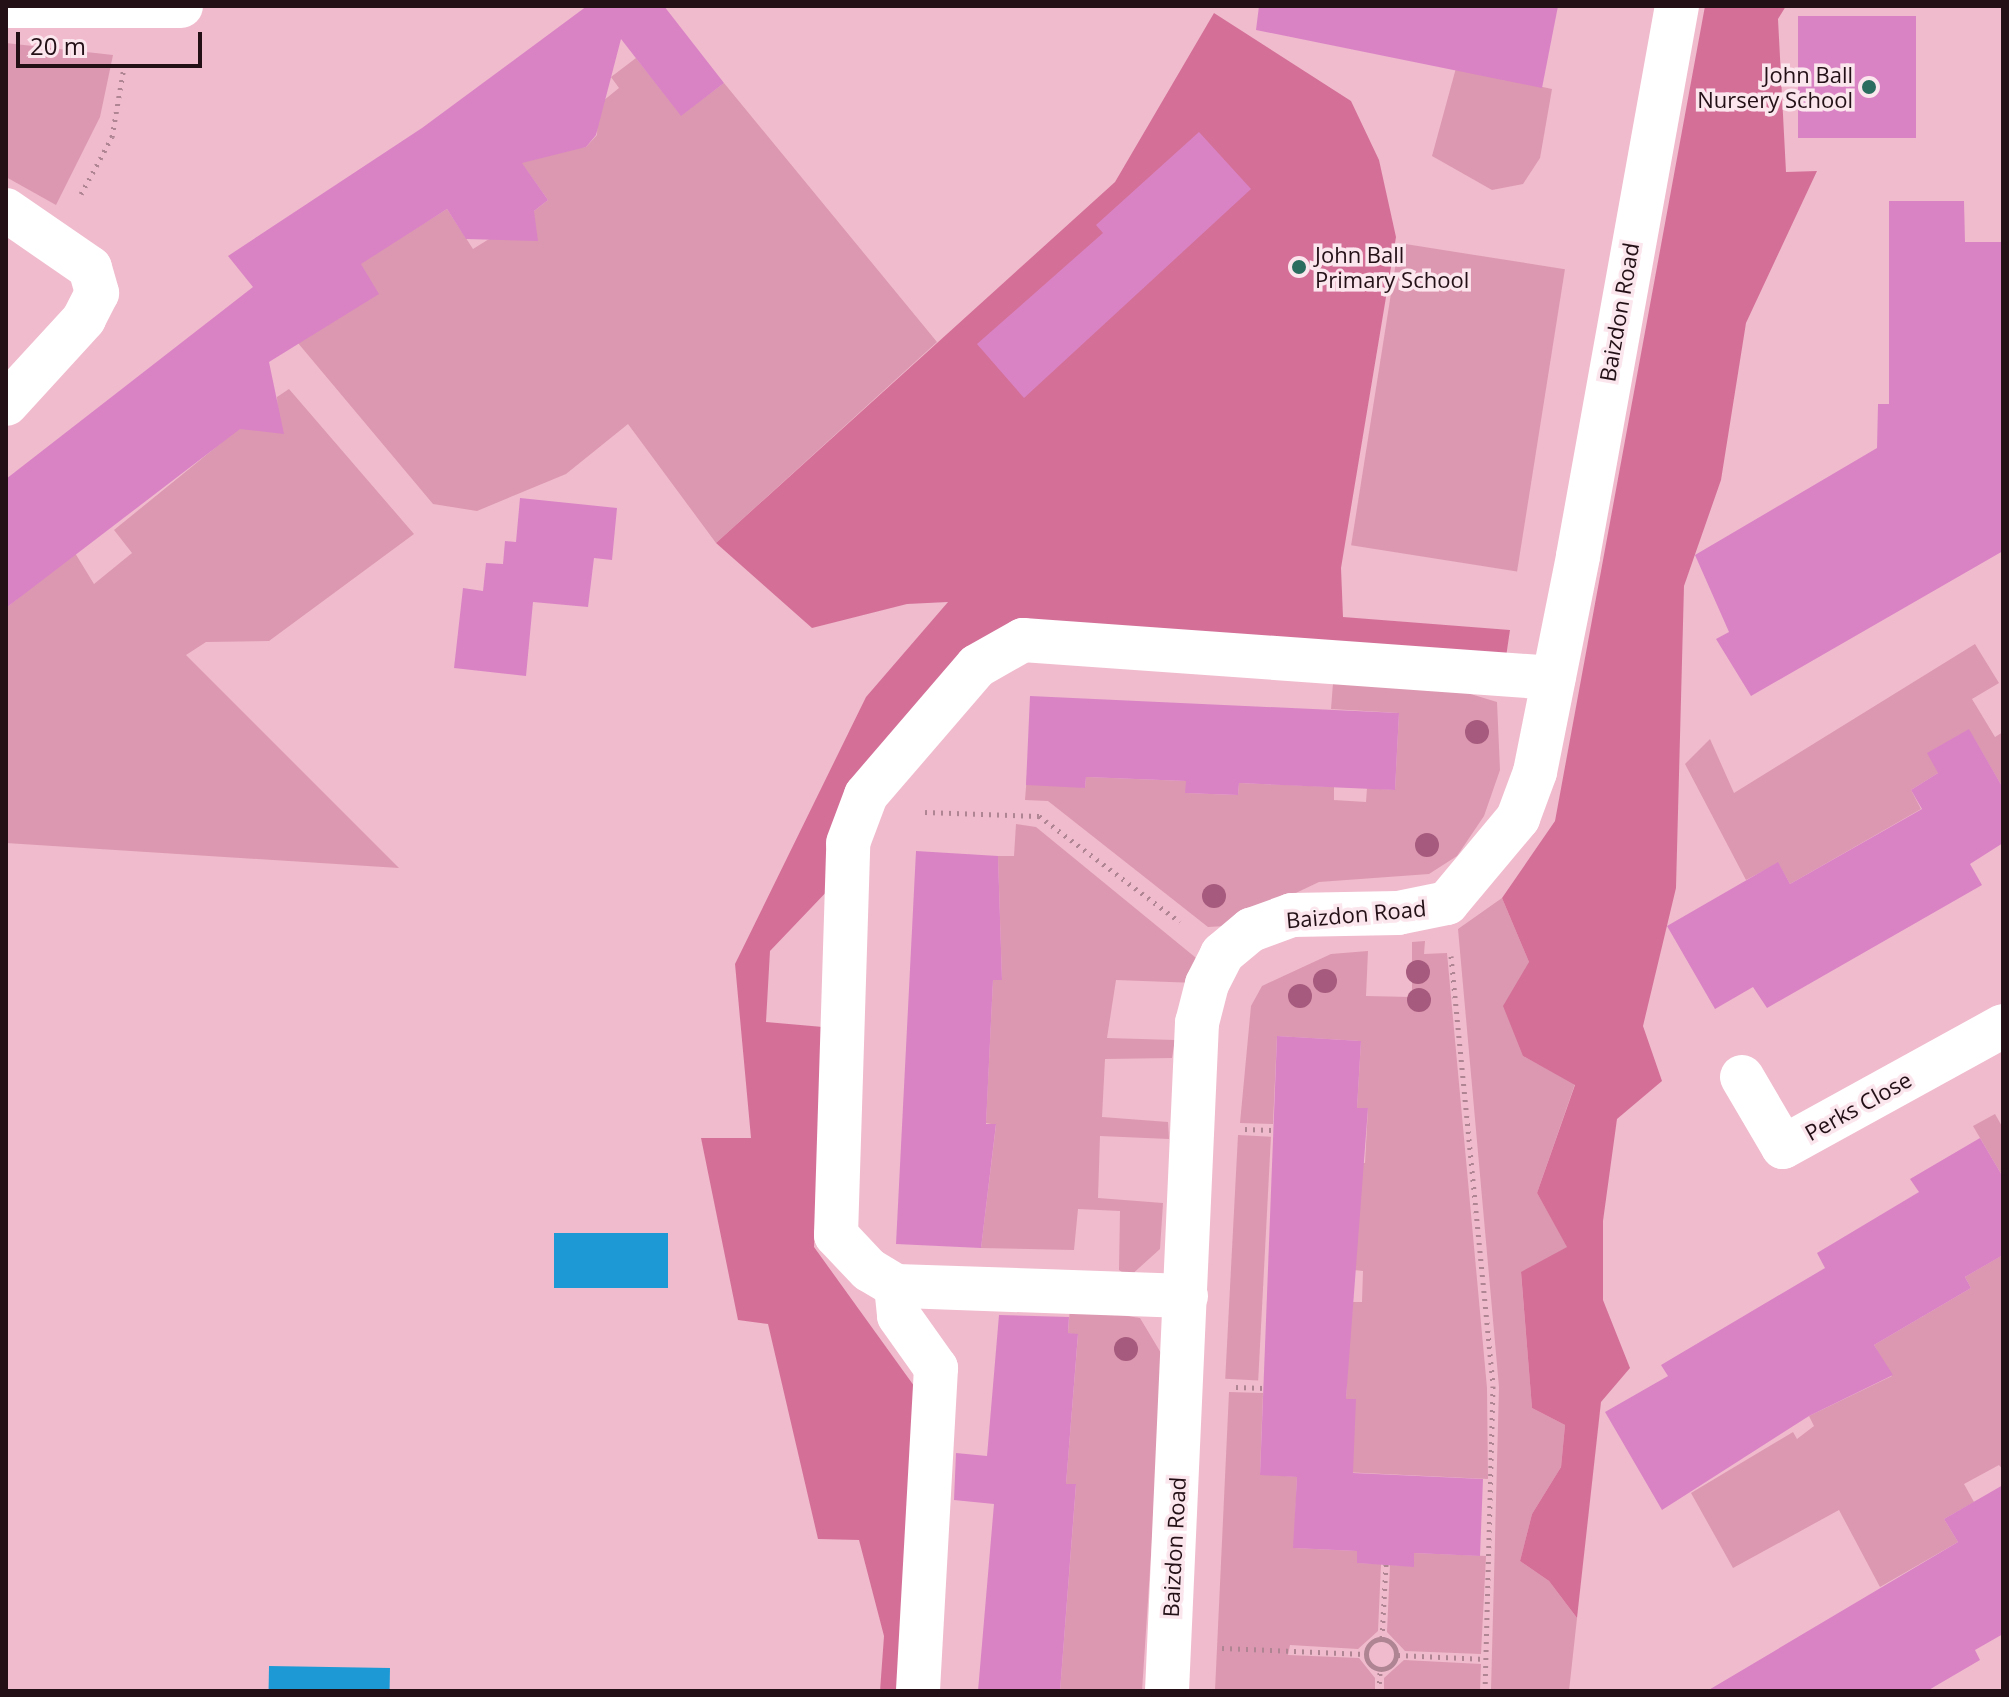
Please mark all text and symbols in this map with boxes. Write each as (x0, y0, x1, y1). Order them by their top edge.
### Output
scale bar (20, 16, 206, 66)
text: 20 m (30, 29, 86, 62)
place label: John Ball Nursery School (1697, 61, 1853, 112)
marker: John Ball Nursery School (1860, 78, 1878, 96)
street label: Baizdon Road (1594, 240, 1644, 384)
place label: John Ball Primary School (1315, 241, 1469, 292)
marker: John Ball Primary School (1290, 258, 1308, 276)
street label: Baizdon Road (1285, 895, 1427, 933)
street label: Perks Close (1800, 1066, 1916, 1146)
street label: Baizdon Road (1157, 1476, 1191, 1618)

